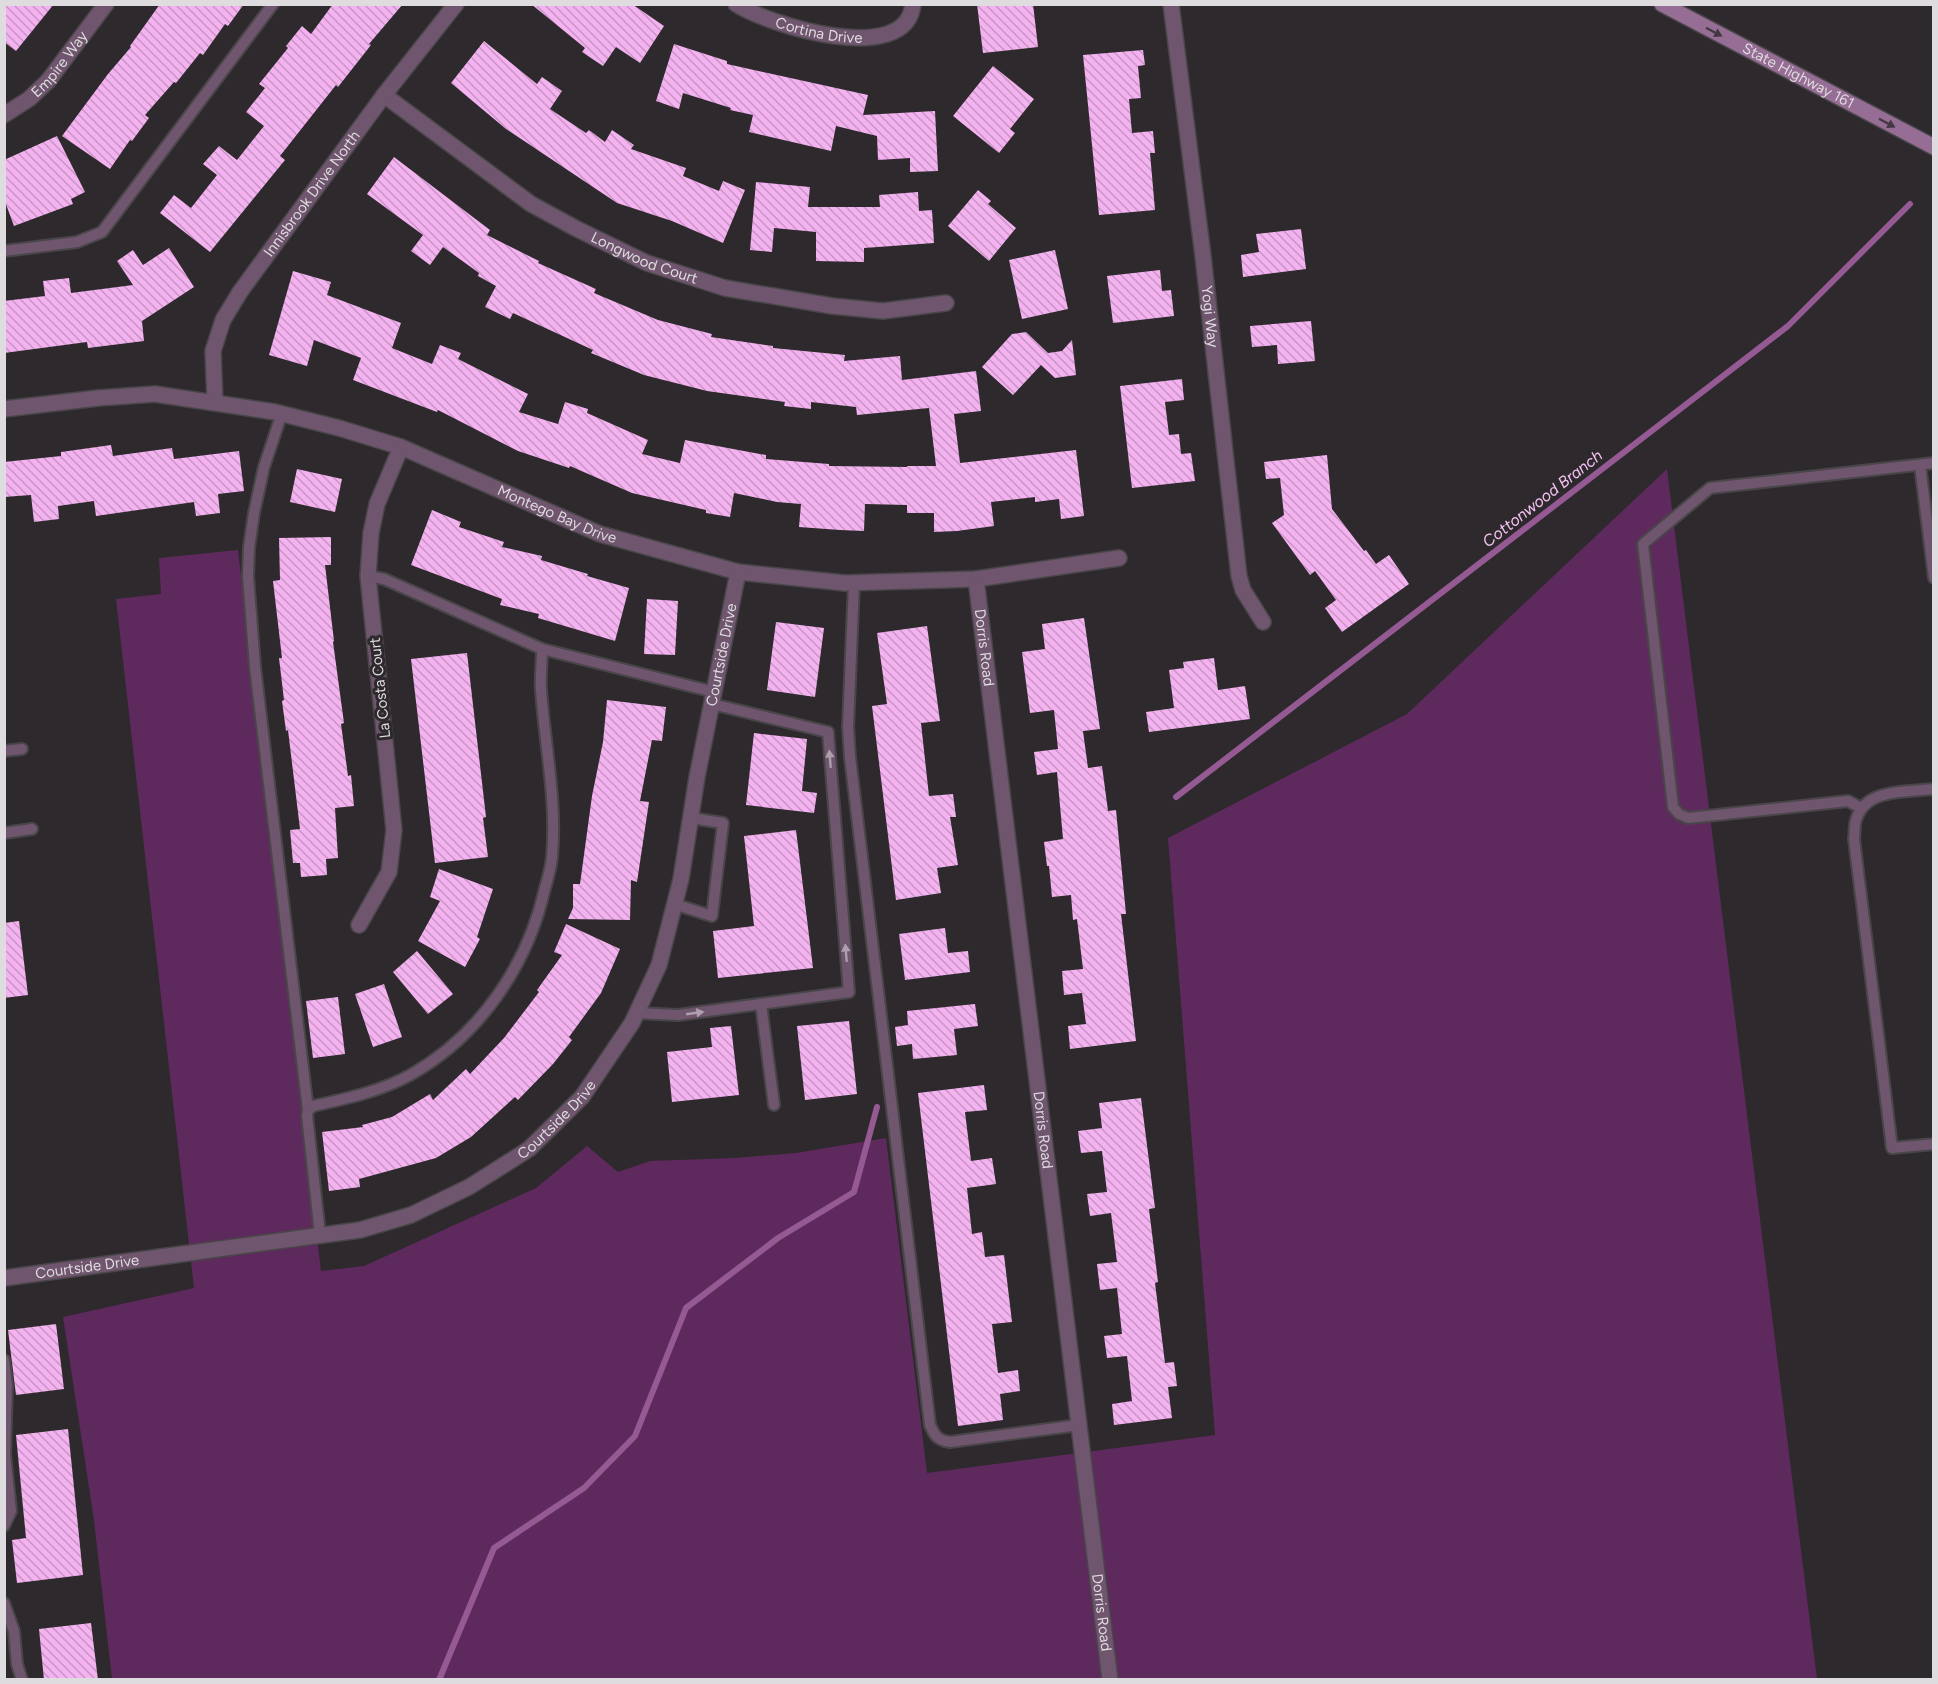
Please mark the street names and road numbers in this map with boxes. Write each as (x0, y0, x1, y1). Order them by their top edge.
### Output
street label: Cortina Drive (773, 13, 863, 47)
street label: Empire Way (27, 27, 92, 101)
street label: State Highway 161 (1739, 39, 1857, 112)
street label: Innisbrook Drive North (260, 127, 364, 260)
street label: Longwood Court (588, 228, 700, 288)
street label: Yogi Way (1197, 285, 1222, 349)
street label: Montego Bay Drive (495, 481, 619, 547)
street label: Courtside Drive (702, 602, 741, 708)
street label: Dorris Road (971, 608, 998, 687)
street label: La Costa Court (366, 636, 394, 739)
street label: Courtside Drive (514, 1077, 600, 1163)
street label: Dorris Road (1029, 1090, 1057, 1170)
street label: Courtside Drive (34, 1251, 140, 1283)
street label: Dorris Road (1088, 1573, 1115, 1652)

